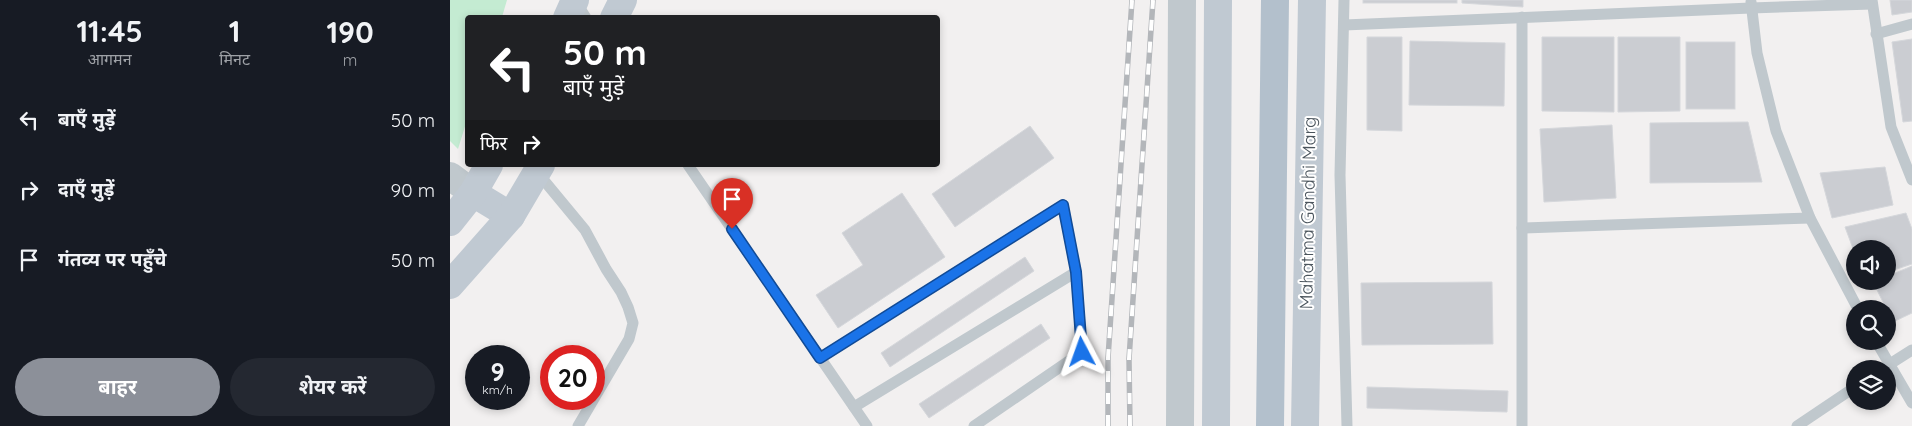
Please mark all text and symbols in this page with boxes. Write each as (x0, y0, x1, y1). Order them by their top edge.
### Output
text: 11:45 (76, 12, 143, 50)
text: 1 (229, 12, 240, 50)
text: 190 (326, 13, 374, 51)
text: 50 m (563, 30, 647, 74)
icon: left (480, 35, 545, 100)
text: आगमन (88, 49, 132, 69)
text: मिनट (219, 49, 250, 69)
text: m (343, 50, 357, 70)
text: बाएँ मुड़ें (563, 73, 624, 101)
icon: left (15, 106, 43, 134)
text: बाएँ मुड़ें (58, 107, 115, 131)
text: 50 m (391, 108, 435, 132)
street label: Mahatma Gandhi Marg (1294, 116, 1321, 310)
icon: right (517, 130, 545, 158)
text: फिर (480, 131, 507, 155)
icon: right (15, 176, 43, 204)
text: दाएँ मुड़ें (58, 177, 114, 201)
text: 90 m (391, 178, 435, 202)
pin (711, 178, 753, 229)
icon: arrive (718, 185, 746, 213)
map controls (1846, 240, 1896, 410)
button: sound (1846, 240, 1896, 290)
icon: arrive (15, 246, 43, 274)
text: गंतव्य पर पहुँचे (58, 247, 166, 271)
text: 50 m (391, 248, 435, 272)
button: search (1846, 300, 1896, 350)
position arrow (1055, 325, 1107, 377)
speed limit sign: 20 (540, 345, 605, 410)
text: 9 (490, 356, 505, 387)
button: बाहर (15, 358, 220, 416)
button: शेयर करें (230, 358, 435, 416)
button: layers (1846, 360, 1896, 410)
text: km/h (482, 382, 513, 397)

